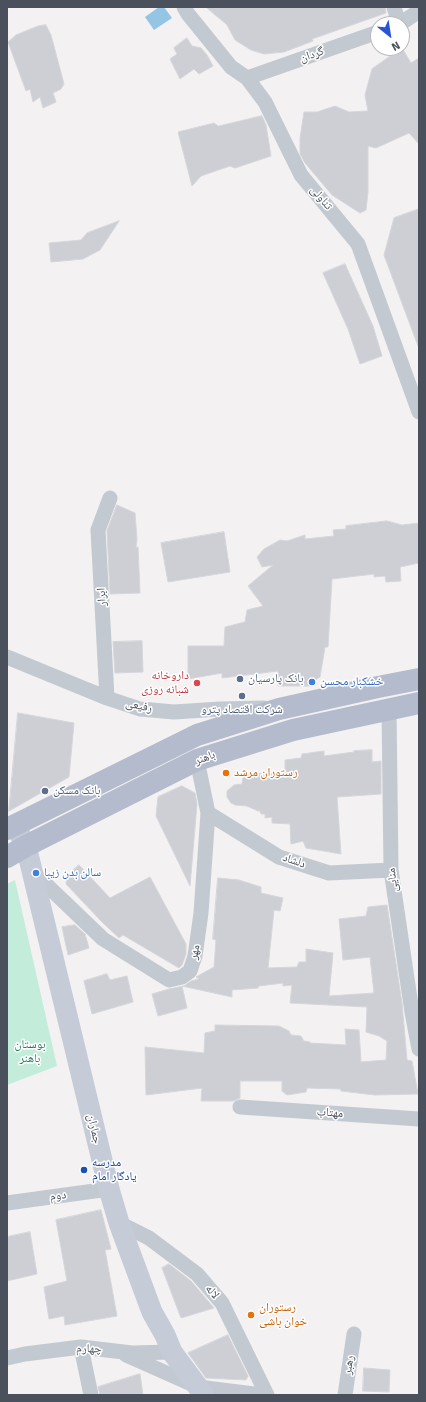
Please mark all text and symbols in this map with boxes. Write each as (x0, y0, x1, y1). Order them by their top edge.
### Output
north arrow (370, 16, 410, 56)
text: N (389, 38, 402, 54)
street label: گردان (298, 44, 326, 66)
street label: تناولی (307, 183, 335, 213)
street label: ابرار (94, 587, 110, 607)
place label: داروخانه شبانه روزی (141, 669, 189, 697)
place label: بانک پارسیان (248, 672, 304, 686)
marker: بانک پارسیان (235, 674, 245, 684)
place label: خشکبار محسن (320, 675, 383, 689)
marker: خشکبار محسن (307, 677, 317, 687)
marker: داروخانه شبانه روزی (192, 678, 202, 688)
marker: شركت اقتصاد پترو (237, 691, 247, 701)
street label: رفیعی (124, 696, 154, 716)
place label: شركت اقتصاد پترو (201, 703, 283, 717)
street label: باهنر (193, 748, 217, 768)
place label: رستوران مرشد (234, 766, 298, 780)
marker: رستوران مرشد (221, 768, 231, 778)
place label: بانک مسکن (53, 784, 101, 798)
marker: بانک مسکن (40, 786, 50, 796)
street label: دلشاد (281, 850, 307, 872)
place label: سالن بدن زیبا (44, 866, 101, 880)
street label: منایی (384, 867, 402, 893)
marker: سالن بدن زیبا (31, 868, 41, 878)
street label: مهر (186, 943, 204, 961)
park label: بوستان باهنر (14, 1038, 46, 1066)
street label: مهتاب (316, 1105, 344, 1121)
street label: جماران (84, 1113, 104, 1145)
place label: مدرسه یادگار امام (92, 1156, 137, 1184)
marker: مدرسه یادگار امام (79, 1165, 89, 1175)
street label: دوم (49, 1188, 67, 1204)
street label: لاله (202, 1282, 222, 1302)
place label: رستوران خوان باشی (259, 1301, 307, 1329)
marker: رستوران خوان باشی (246, 1310, 256, 1320)
street label: چهارم (76, 1341, 102, 1357)
street label: رهبر (341, 1355, 357, 1375)

